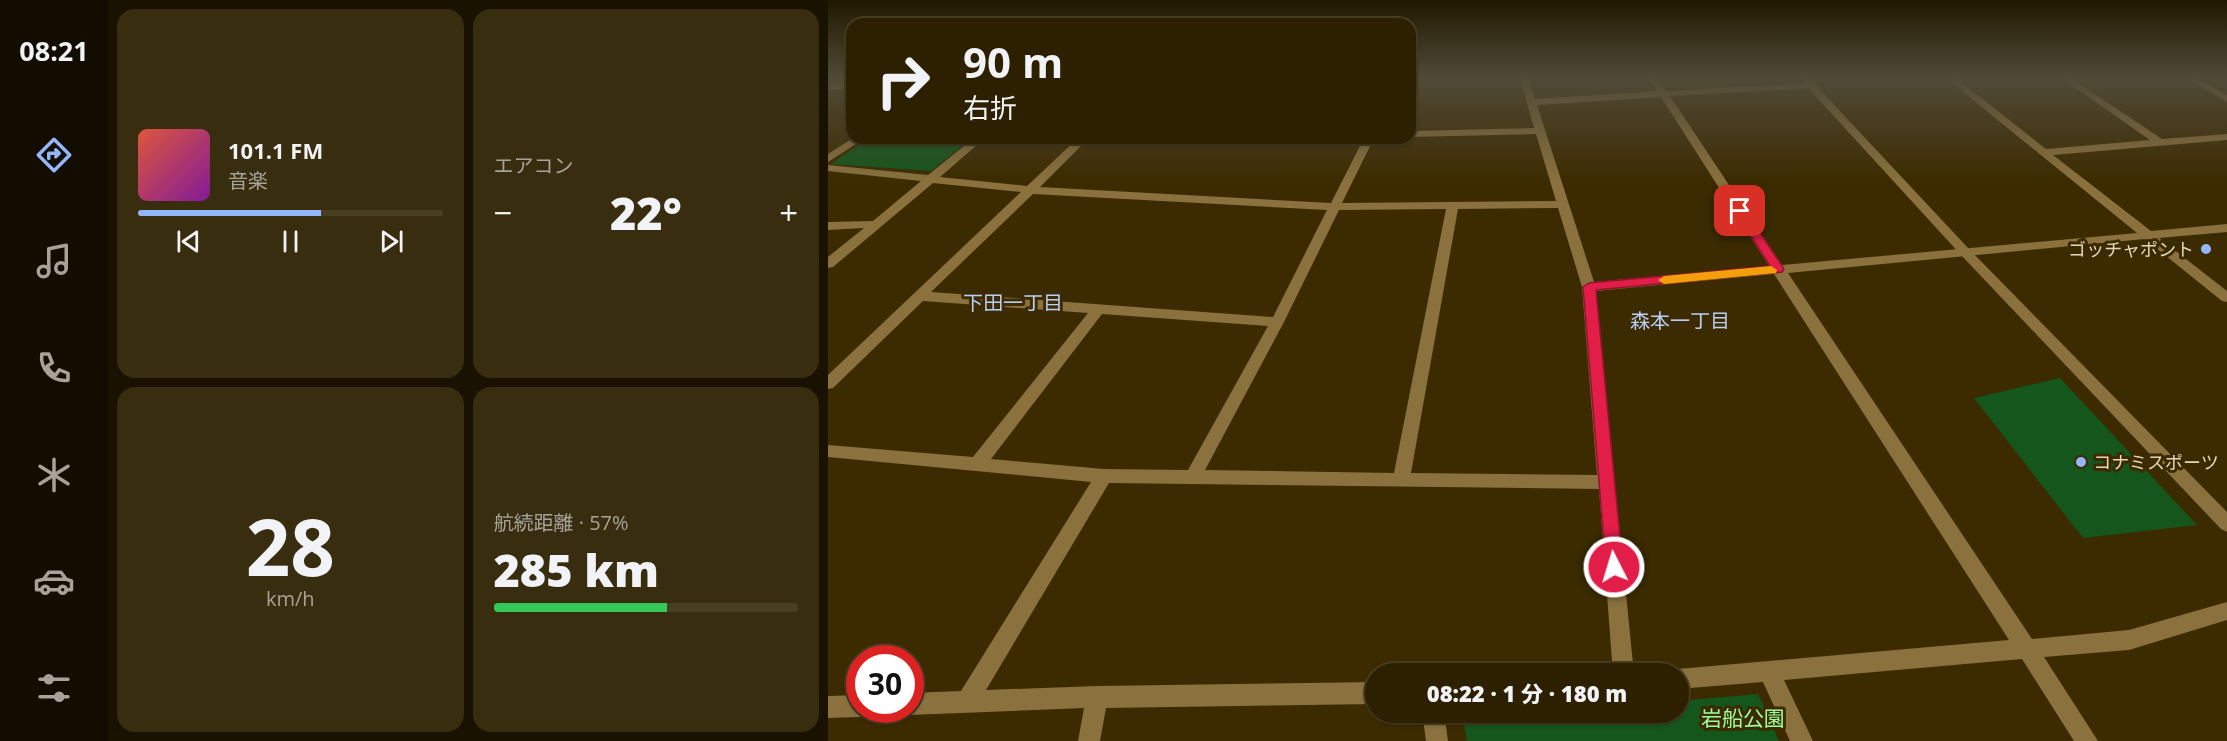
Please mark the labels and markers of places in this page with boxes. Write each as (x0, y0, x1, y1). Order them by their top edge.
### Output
pin (1714, 185, 1765, 236)
place label: ゴッチャポント (2068, 237, 2194, 261)
marker: ゴッチャポント (2199, 242, 2213, 256)
place label: コナミスポーツ (2093, 450, 2219, 474)
marker: コナミスポーツ (2074, 455, 2088, 469)

